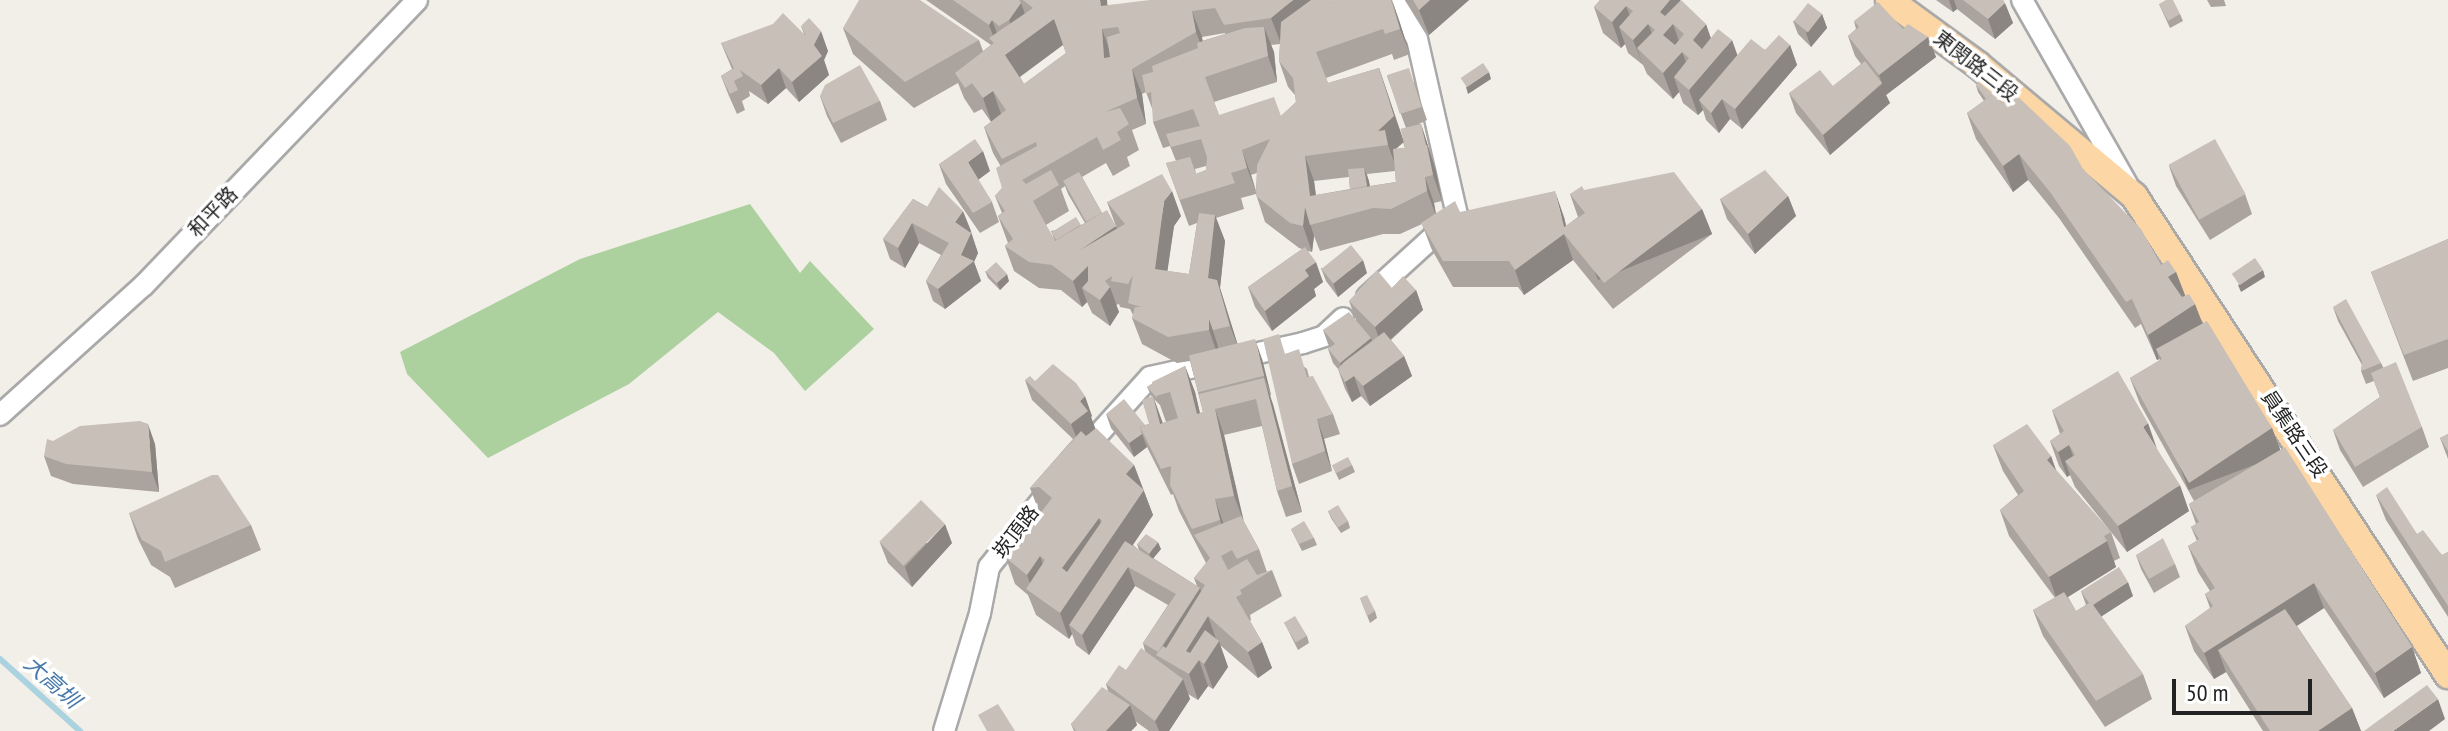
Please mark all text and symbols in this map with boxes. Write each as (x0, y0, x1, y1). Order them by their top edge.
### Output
street label: 東閔路三段 (1929, 26, 2023, 106)
street label: 和平路 (184, 182, 242, 242)
street label: 員集路三段 (2256, 386, 2332, 482)
street label: 崁頂路 (988, 501, 1044, 563)
water label: 大高圳 (19, 650, 85, 714)
scale bar (2176, 663, 2316, 713)
text: 50 m (2186, 677, 2228, 708)

